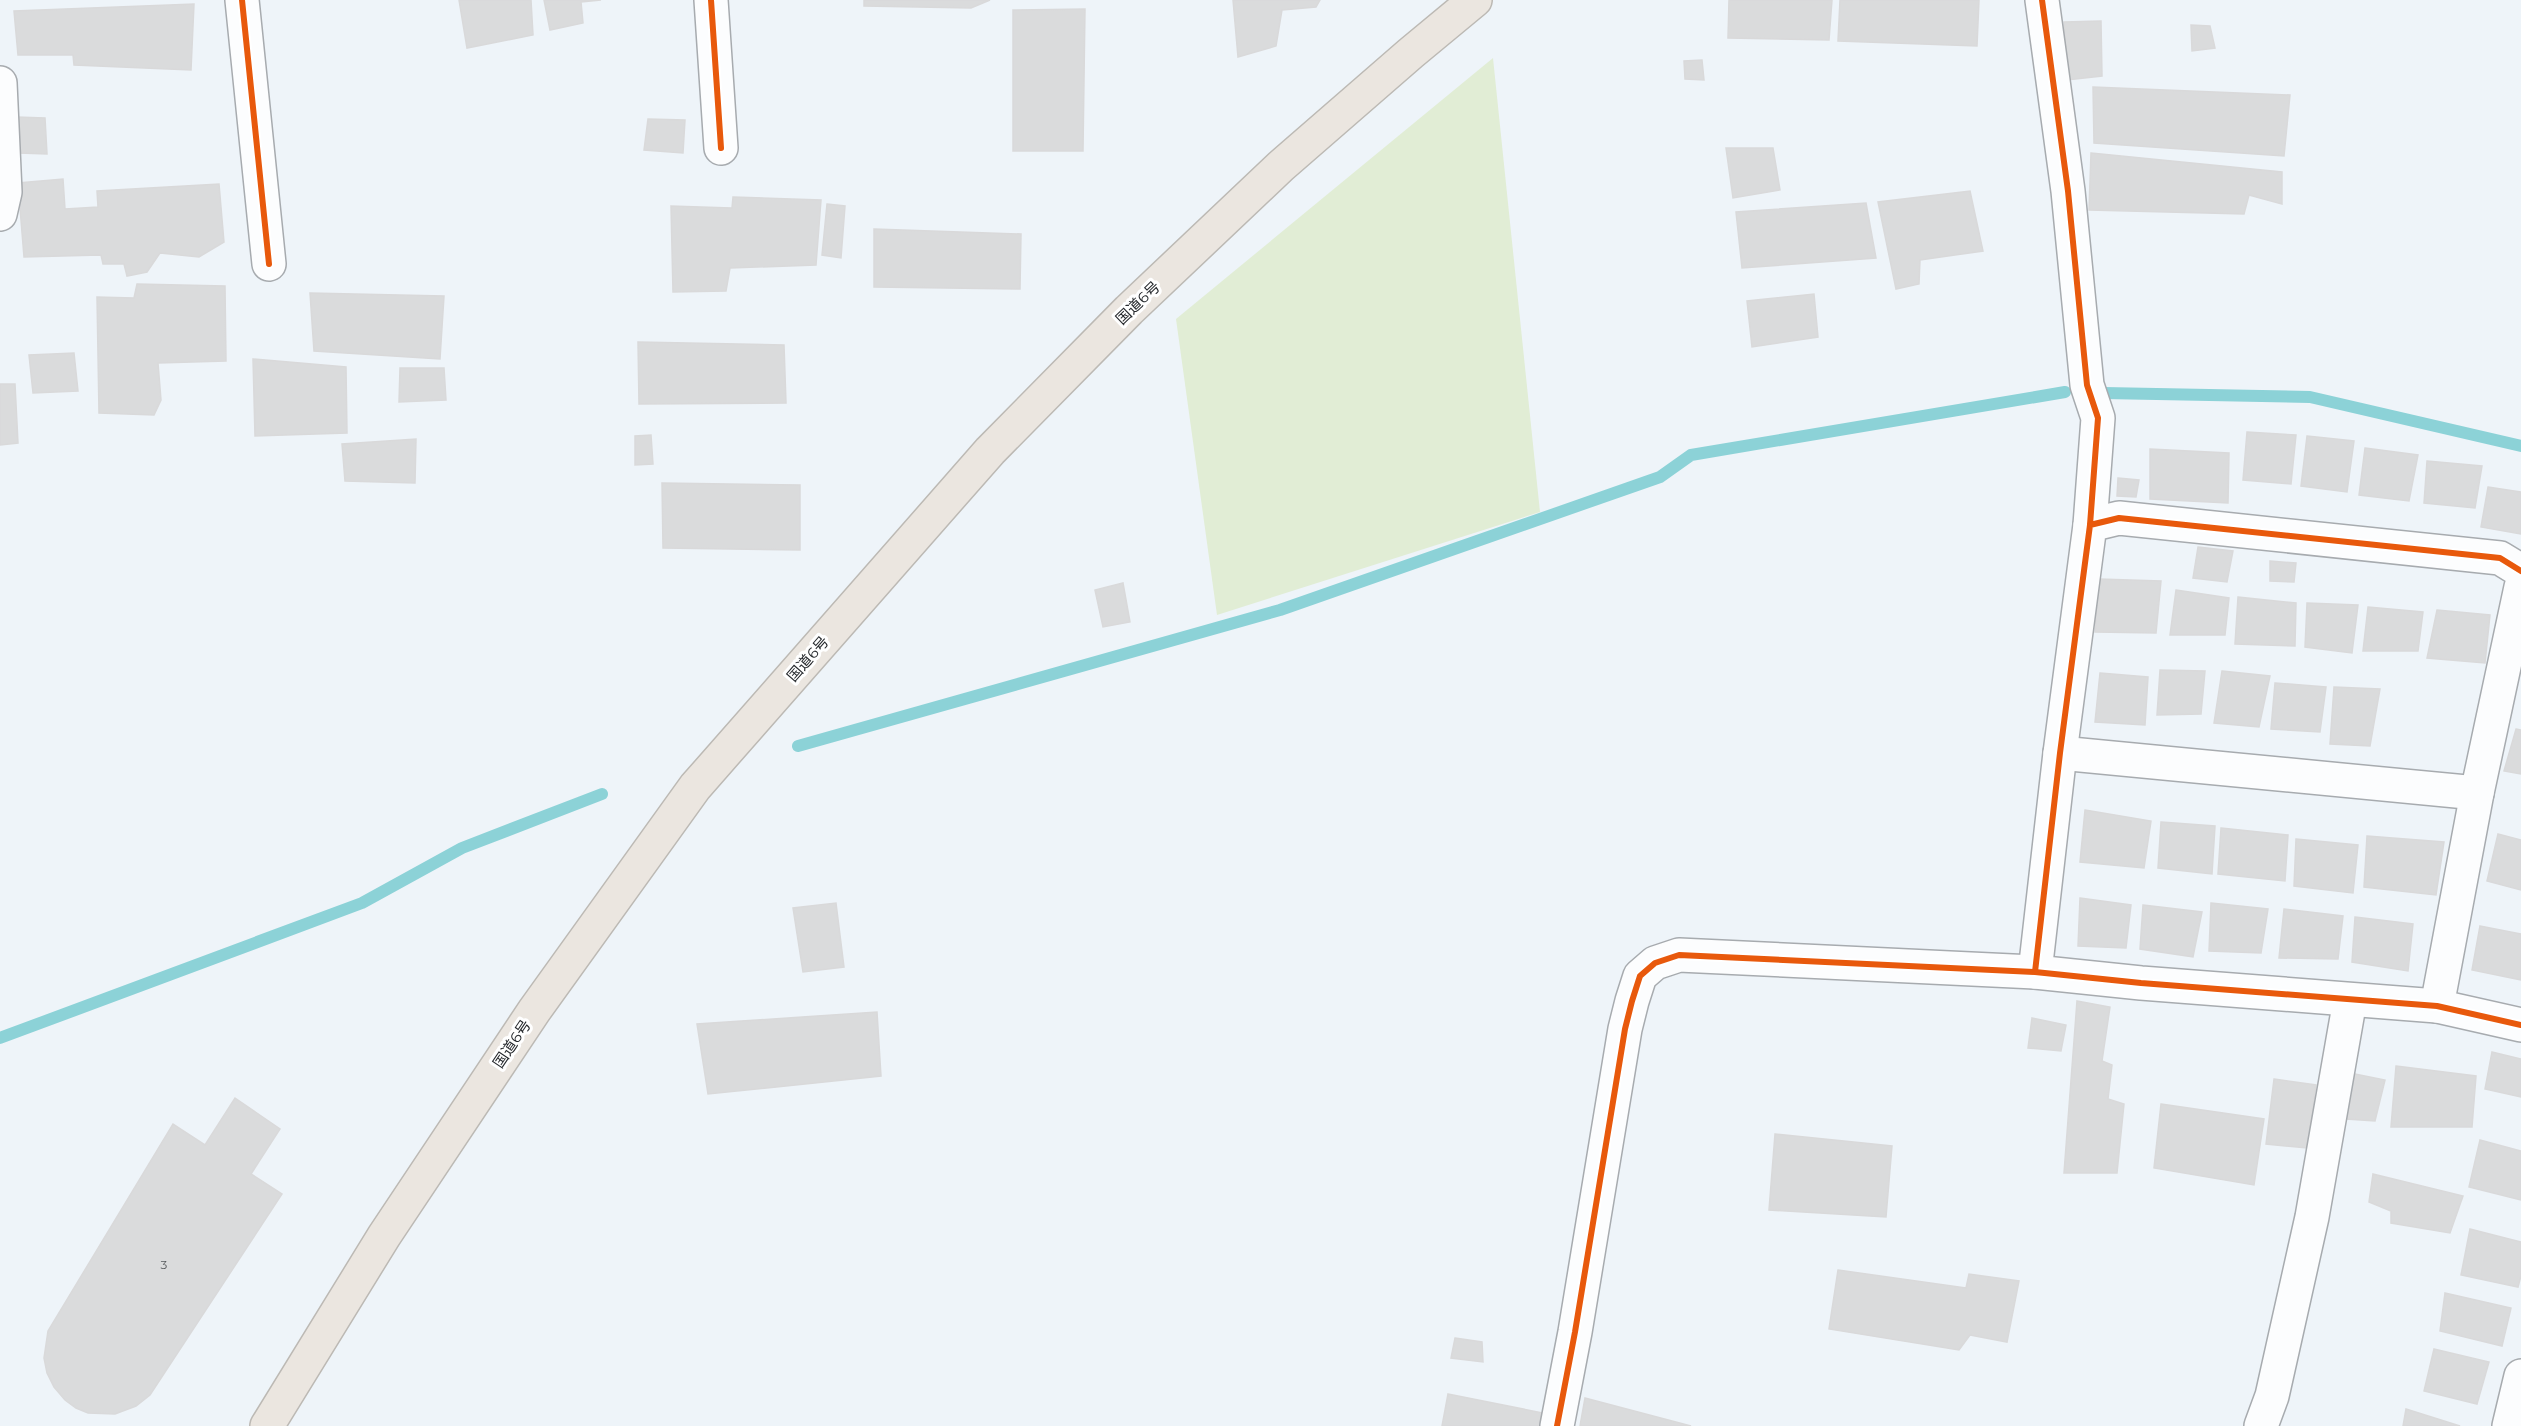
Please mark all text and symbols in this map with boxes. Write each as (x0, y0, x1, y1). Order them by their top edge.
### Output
street label: 国道6号 (1112, 277, 1164, 328)
street label: 国道6号 (783, 632, 833, 685)
street label: 国道6号 (489, 1016, 535, 1071)
house number: 3 (161, 1257, 168, 1272)

